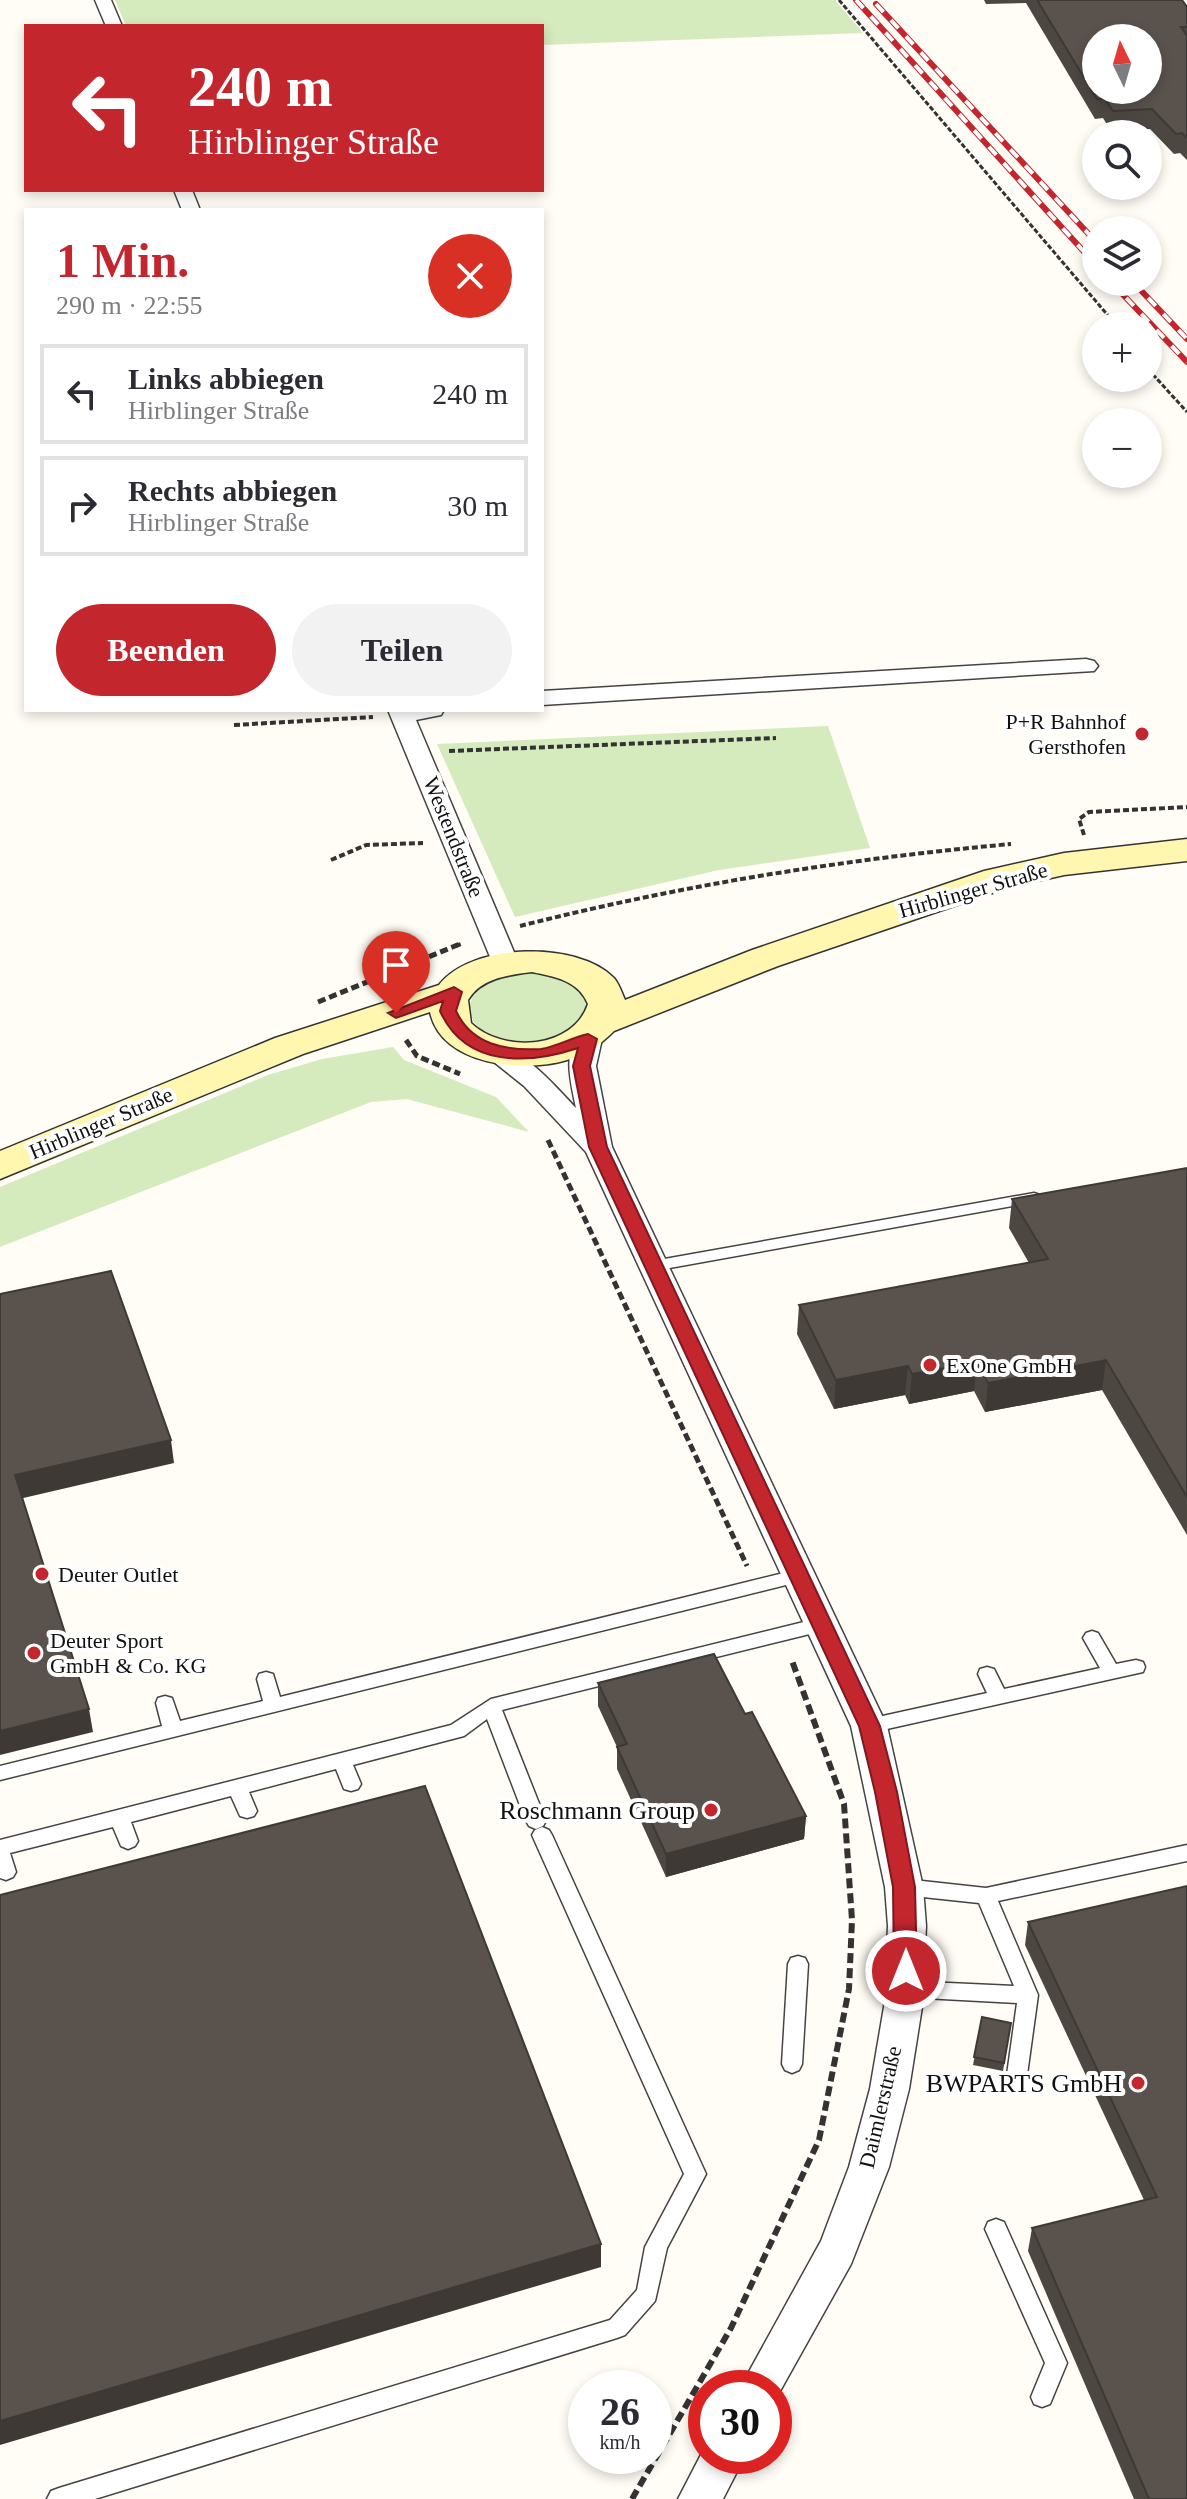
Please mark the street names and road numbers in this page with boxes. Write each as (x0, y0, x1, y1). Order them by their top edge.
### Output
street label: Westendstraße (418, 773, 490, 901)
street label: Hirblinger Straße (896, 857, 1050, 923)
street label: Hirblinger Straße (26, 1082, 176, 1164)
street label: Daimlerstraße (854, 2043, 906, 2171)

